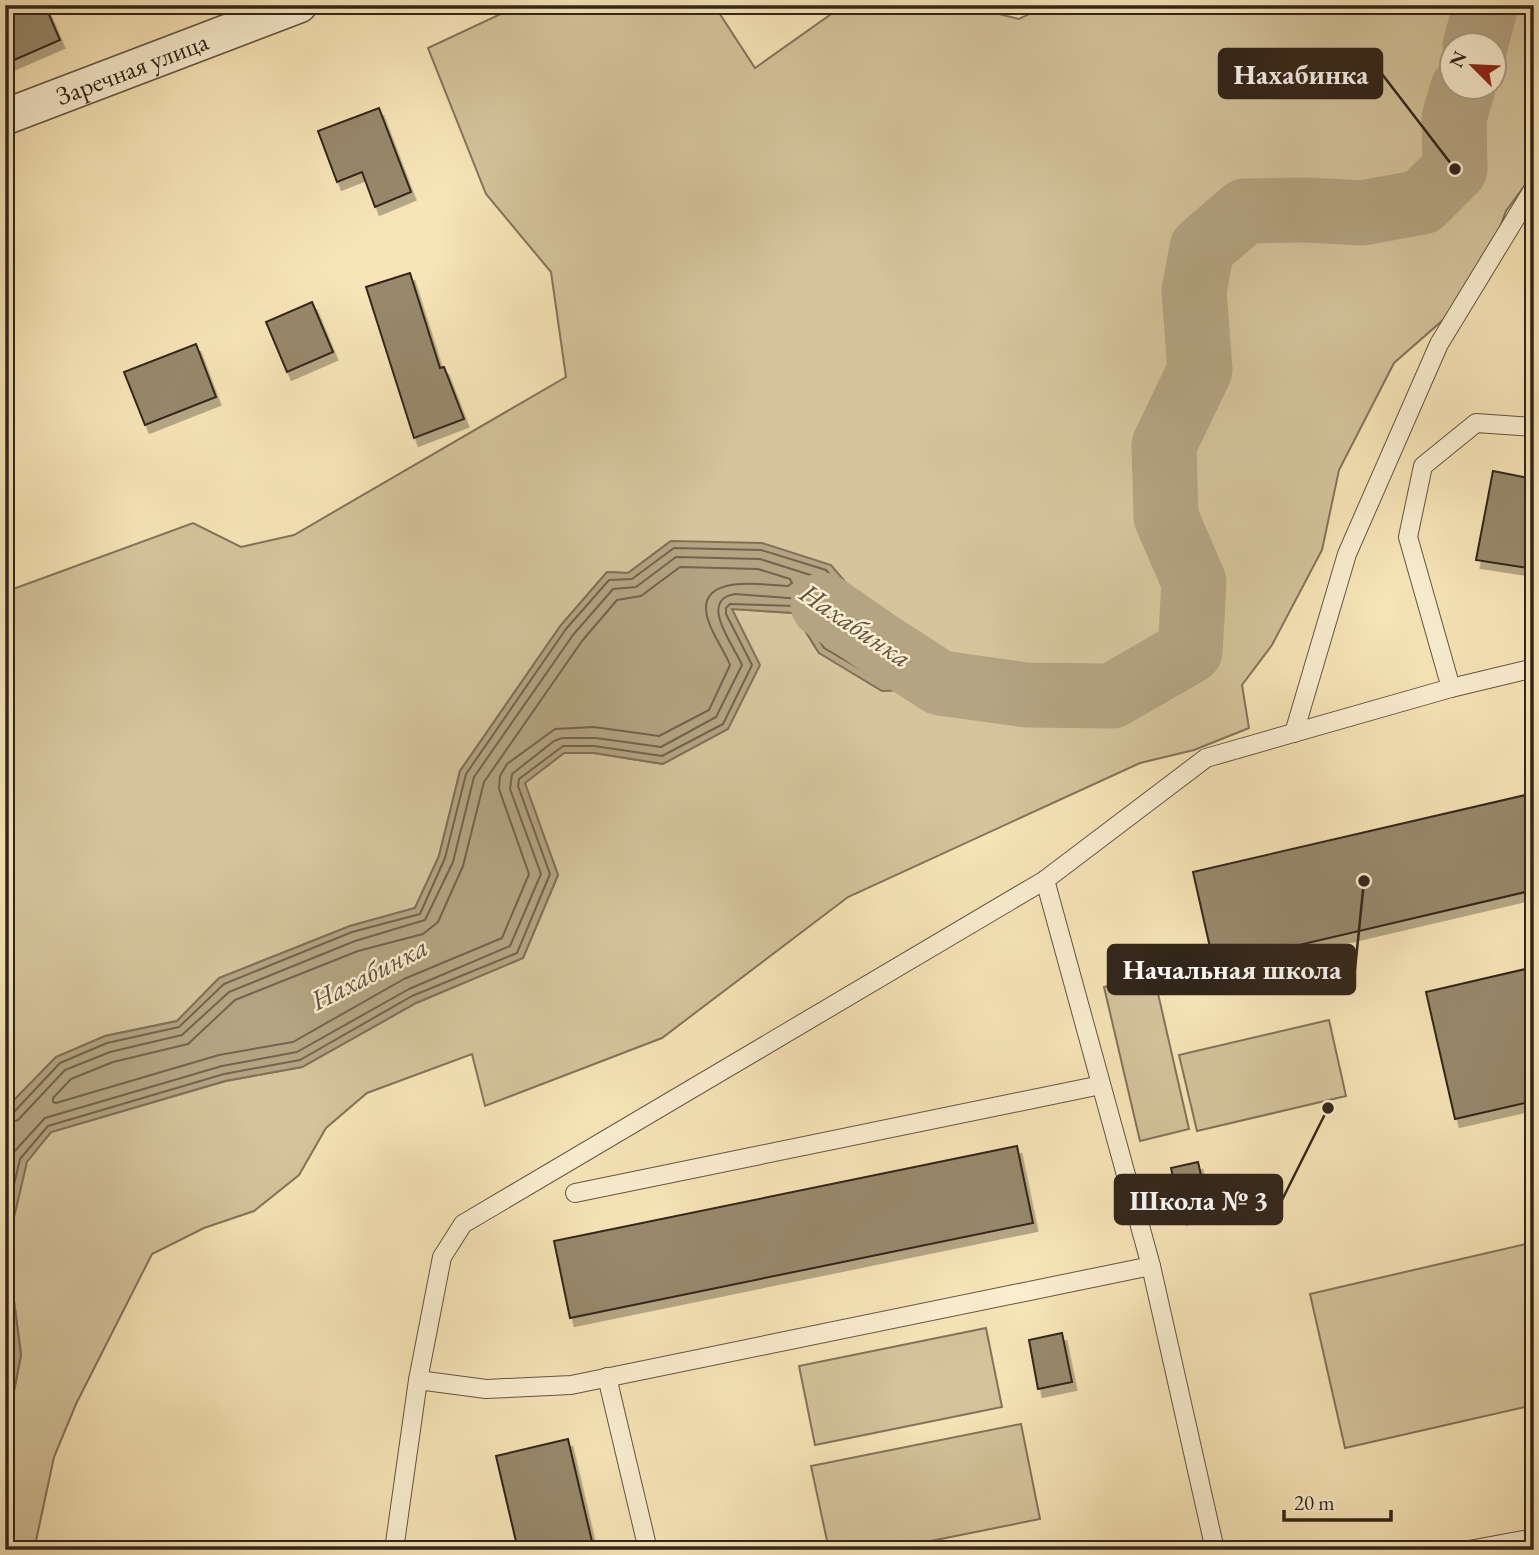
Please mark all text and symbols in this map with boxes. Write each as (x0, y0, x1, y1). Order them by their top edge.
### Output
street label: Заречная улица (51, 24, 214, 113)
north arrow (1438, 32, 1508, 102)
text: N (1443, 47, 1473, 71)
callout: Нахабинка (1219, 49, 1382, 98)
text: Нахабинка (1234, 56, 1369, 92)
water label: Нахабинка (793, 574, 919, 675)
water label: Нахабинка (303, 928, 434, 1018)
callout: Начальная школа (1108, 945, 1355, 994)
text: Начальная школа (1122, 951, 1342, 987)
callout: Школа № 3 (1115, 1175, 1282, 1224)
text: Школа № 3 (1130, 1182, 1268, 1218)
scale bar (1284, 1478, 1390, 1522)
text: 20 m (1294, 1489, 1335, 1516)

